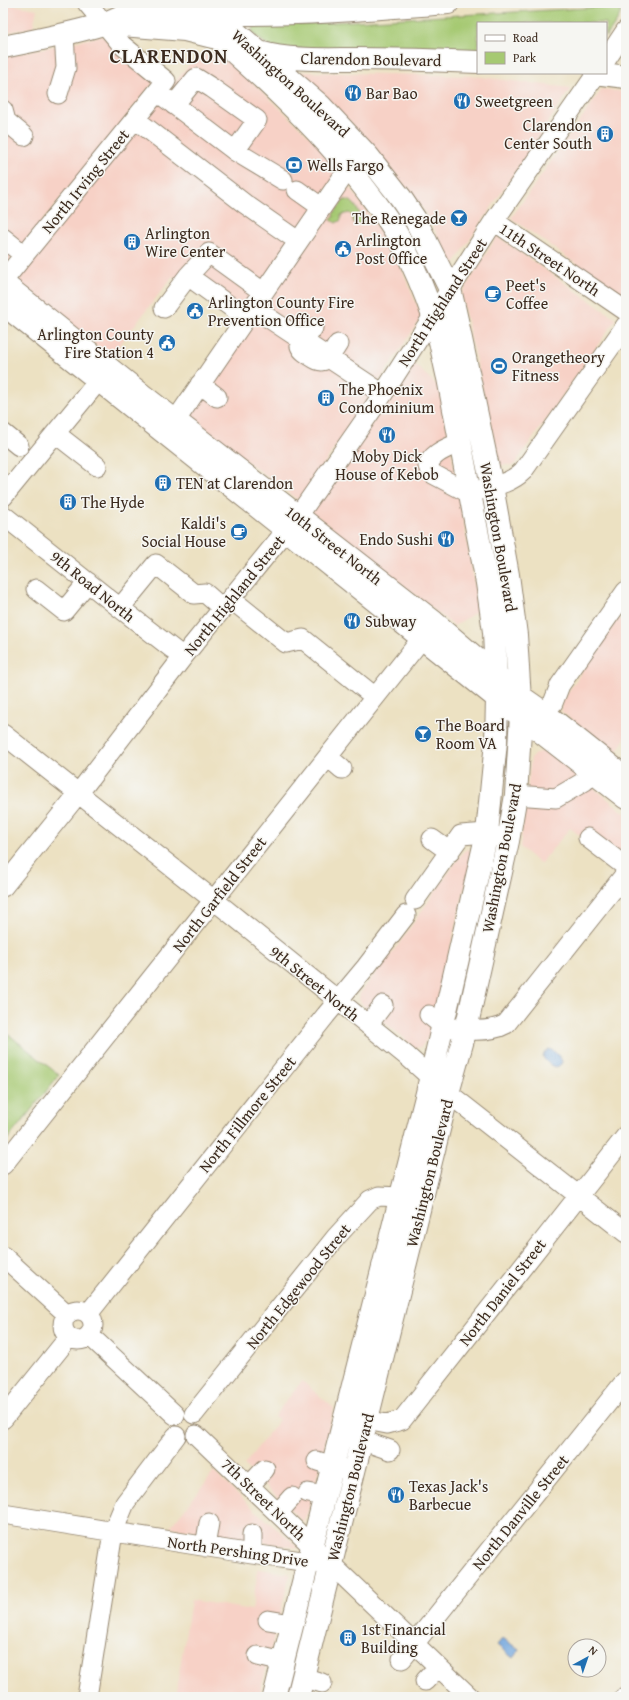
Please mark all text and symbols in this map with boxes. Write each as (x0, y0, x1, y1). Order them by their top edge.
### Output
legend (477, 22, 607, 74)
street label: Washington Boulevard (227, 23, 356, 143)
text: Road (513, 29, 539, 46)
district label: CLARENDON (110, 41, 228, 70)
street label: Clarendon Boulevard (300, 46, 442, 72)
text: Park (513, 49, 537, 66)
place label: Bar Bao (366, 81, 418, 105)
restaurant icon: Bar Bao (343, 83, 363, 103)
place label: Sweetgreen (475, 89, 553, 113)
restaurant icon: Sweetgreen (452, 91, 472, 111)
place label: Clarendon Center South (504, 113, 592, 155)
street label: North Irving Street (35, 123, 135, 238)
building icon: Clarendon Center South (595, 124, 615, 144)
place label: Wells Fargo (307, 153, 384, 177)
bank icon: Wells Fargo (284, 155, 304, 175)
place label: The Renegade (352, 206, 446, 230)
bar icon: The Renegade (449, 208, 469, 228)
street label: 11th Street North (495, 216, 605, 302)
place label: Arlington Wire Center (145, 221, 226, 263)
place label: Arlington Post Office (356, 228, 427, 270)
building icon: Arlington Wire Center (122, 232, 142, 252)
street label: North Highland Street (391, 233, 493, 371)
public building icon: Arlington Post Office (333, 239, 353, 259)
place label: Peet's Coffee (506, 273, 548, 315)
cafe icon: Peet's Coffee (483, 284, 503, 304)
place label: Arlington County Fire Prevention Office (208, 290, 354, 332)
public building icon: Arlington County Fire Prevention Office (185, 301, 205, 321)
place label: Arlington County Fire Station 4 (37, 322, 154, 364)
public building icon: Arlington County Fire Station 4 (157, 333, 177, 353)
place label: Orangetheory Fitness (512, 345, 605, 387)
sports icon: Orangetheory Fitness (489, 356, 509, 376)
place label: The Phoenix Condominium (339, 377, 434, 419)
building icon: The Phoenix Condominium (316, 388, 336, 408)
restaurant icon: Moby Dick House of Kebob (377, 425, 397, 445)
place label: Moby Dick House of Kebob (335, 444, 439, 486)
street label: Washington Boulevard (474, 460, 524, 614)
place label: TEN at Clarendon (176, 471, 293, 495)
building icon: TEN at Clarendon (153, 473, 173, 493)
place label: The Hyde (81, 490, 145, 514)
building icon: The Hyde (58, 492, 78, 512)
street label: 10th Street North (280, 499, 388, 591)
place label: Kaldi's Social House (142, 511, 226, 553)
cafe icon: Kaldi's Social House (229, 522, 249, 542)
place label: Endo Sushi (359, 527, 434, 551)
street label: North Highland Street (178, 529, 290, 660)
restaurant icon: Endo Sushi (436, 529, 456, 549)
street label: 9th Road North (46, 544, 140, 628)
place label: Subway (365, 609, 416, 633)
restaurant icon: Subway (342, 611, 362, 631)
place label: The Board Room VA (436, 713, 505, 755)
bar icon: The Board Room VA (413, 724, 433, 744)
street label: Washington Boulevard (475, 781, 527, 935)
street label: North Garfield Street (166, 831, 272, 957)
street label: 9th Street North (265, 939, 365, 1027)
street label: North Fillmore Street (192, 1050, 302, 1177)
street label: Washington Boulevard (399, 1096, 459, 1250)
street label: North Edgewood Street (240, 1218, 356, 1354)
street label: North Daniel Street (452, 1233, 552, 1351)
street label: Washington Boulevard (320, 1410, 380, 1564)
street label: North Danville Street (466, 1449, 574, 1575)
street label: 7th Street North (216, 1452, 312, 1546)
place label: Texas Jack's Barbecue (409, 1474, 488, 1516)
restaurant icon: Texas Jack's Barbecue (386, 1485, 406, 1505)
street label: North Pershing Drive (166, 1529, 310, 1573)
place label: 1st Financial Building (361, 1617, 446, 1659)
building icon: 1st Financial Building (338, 1628, 358, 1648)
north arrow (567, 1638, 607, 1678)
text: N (585, 1642, 602, 1659)

